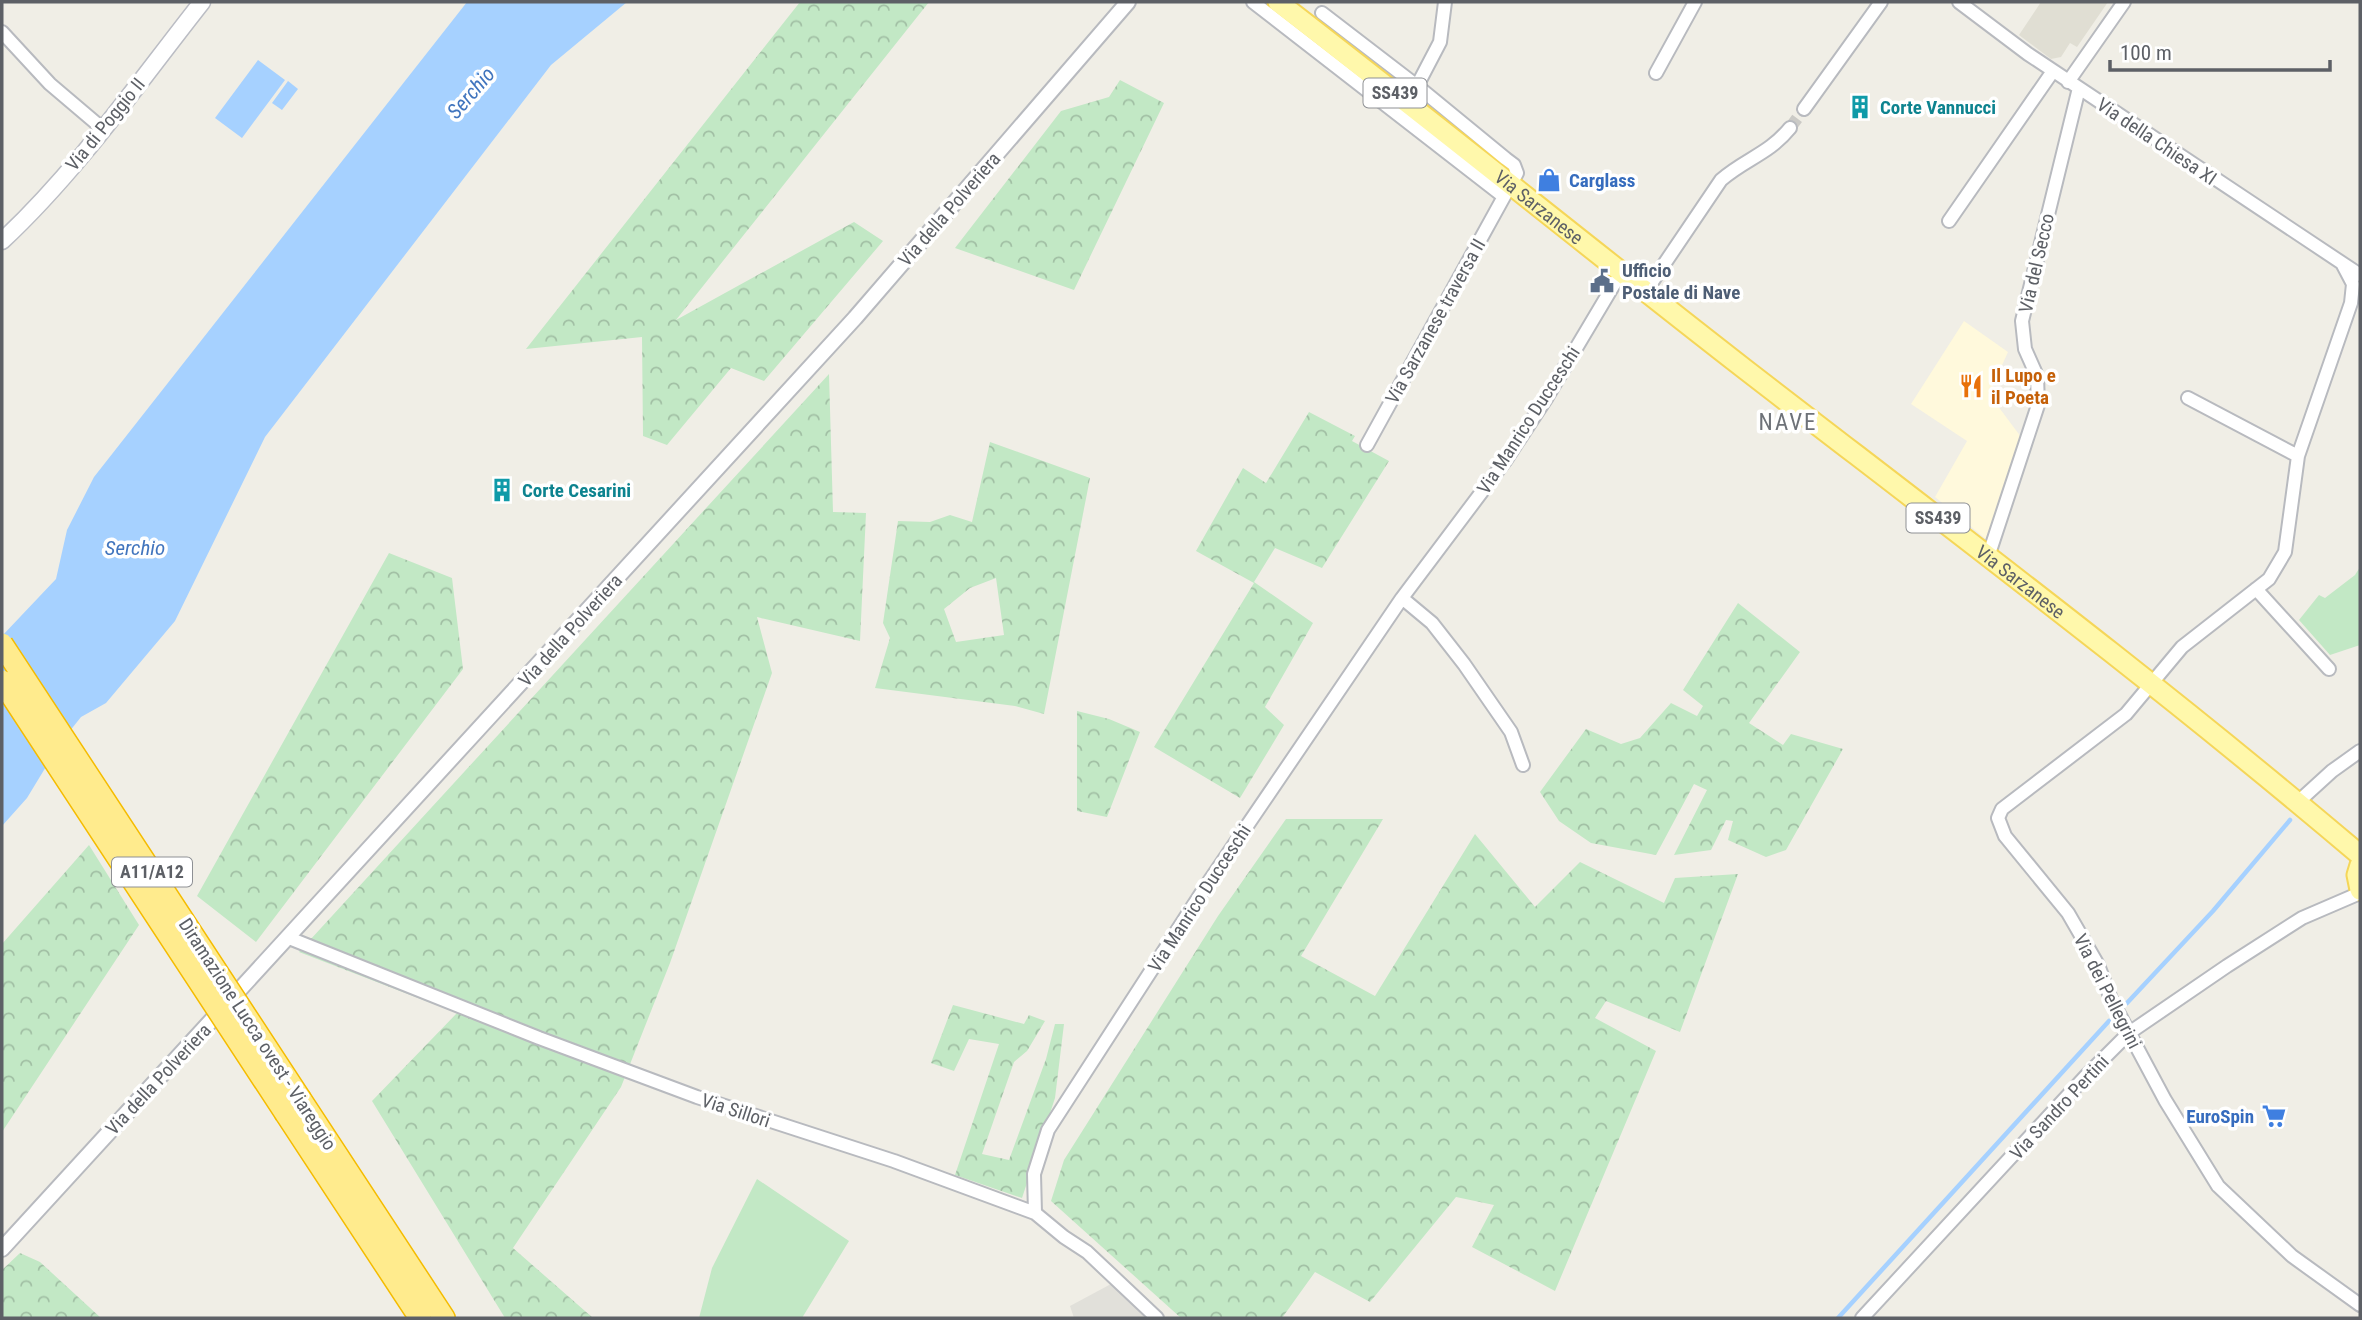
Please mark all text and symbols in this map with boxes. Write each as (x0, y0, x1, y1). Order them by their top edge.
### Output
scale bar (2110, 28, 2330, 72)
text: 100 m (2120, 41, 2172, 65)
water label: Serchio (442, 62, 500, 124)
street label: Via di Poggio II (61, 73, 150, 175)
road number: SS439 (1364, 78, 1426, 108)
building icon: Corte Vannucci (1846, 93, 1874, 121)
street label: Via della Chiesa XI (2092, 93, 2221, 190)
place label: Corte Vannucci (1880, 96, 1996, 119)
street label: Via della Polveriera (894, 148, 1005, 271)
street label: Via Sarzanese (1490, 165, 1588, 250)
shop icon: Carglass (1535, 166, 1563, 194)
place label: Carglass (1569, 169, 1635, 192)
street label: Via del Secco (2014, 211, 2059, 315)
street label: Via Sarzanese traversa II (1381, 235, 1490, 408)
place label: Ufficio Postale di Nave (1622, 259, 1740, 304)
public building icon: Ufficio Postale di Nave (1588, 267, 1616, 295)
street label: Via Manrico Ducceschi (1472, 342, 1585, 498)
place label: Il Lupo e il Poeta (1991, 364, 2056, 409)
restaurant icon: Il Lupo e il Poeta (1957, 372, 1985, 400)
district label: NAVE (1758, 409, 1818, 436)
building icon: Corte Cesarini (488, 476, 516, 504)
place label: Corte Cesarini (522, 479, 631, 502)
road number: SS439 (1906, 504, 1969, 532)
water label: Serchio (105, 536, 165, 560)
street label: Via Sarzanese (1971, 540, 2069, 624)
street label: Via della Polveriera (514, 569, 627, 691)
street label: Via Manrico Ducceschi (1143, 820, 1256, 976)
road number: A11/A12 (112, 858, 192, 886)
street label: Diramazione Lucca ovest - Viareggio (174, 914, 341, 1155)
street label: Via dei Pellegrini (2069, 930, 2146, 1052)
street label: Via della Polveriera (101, 1019, 216, 1140)
street label: Via Sandro Pertini (2005, 1050, 2114, 1164)
street label: Via Sillori (698, 1089, 773, 1132)
supermarket icon: EuroSpin (2260, 1102, 2288, 1130)
place label: EuroSpin (2186, 1105, 2254, 1128)

